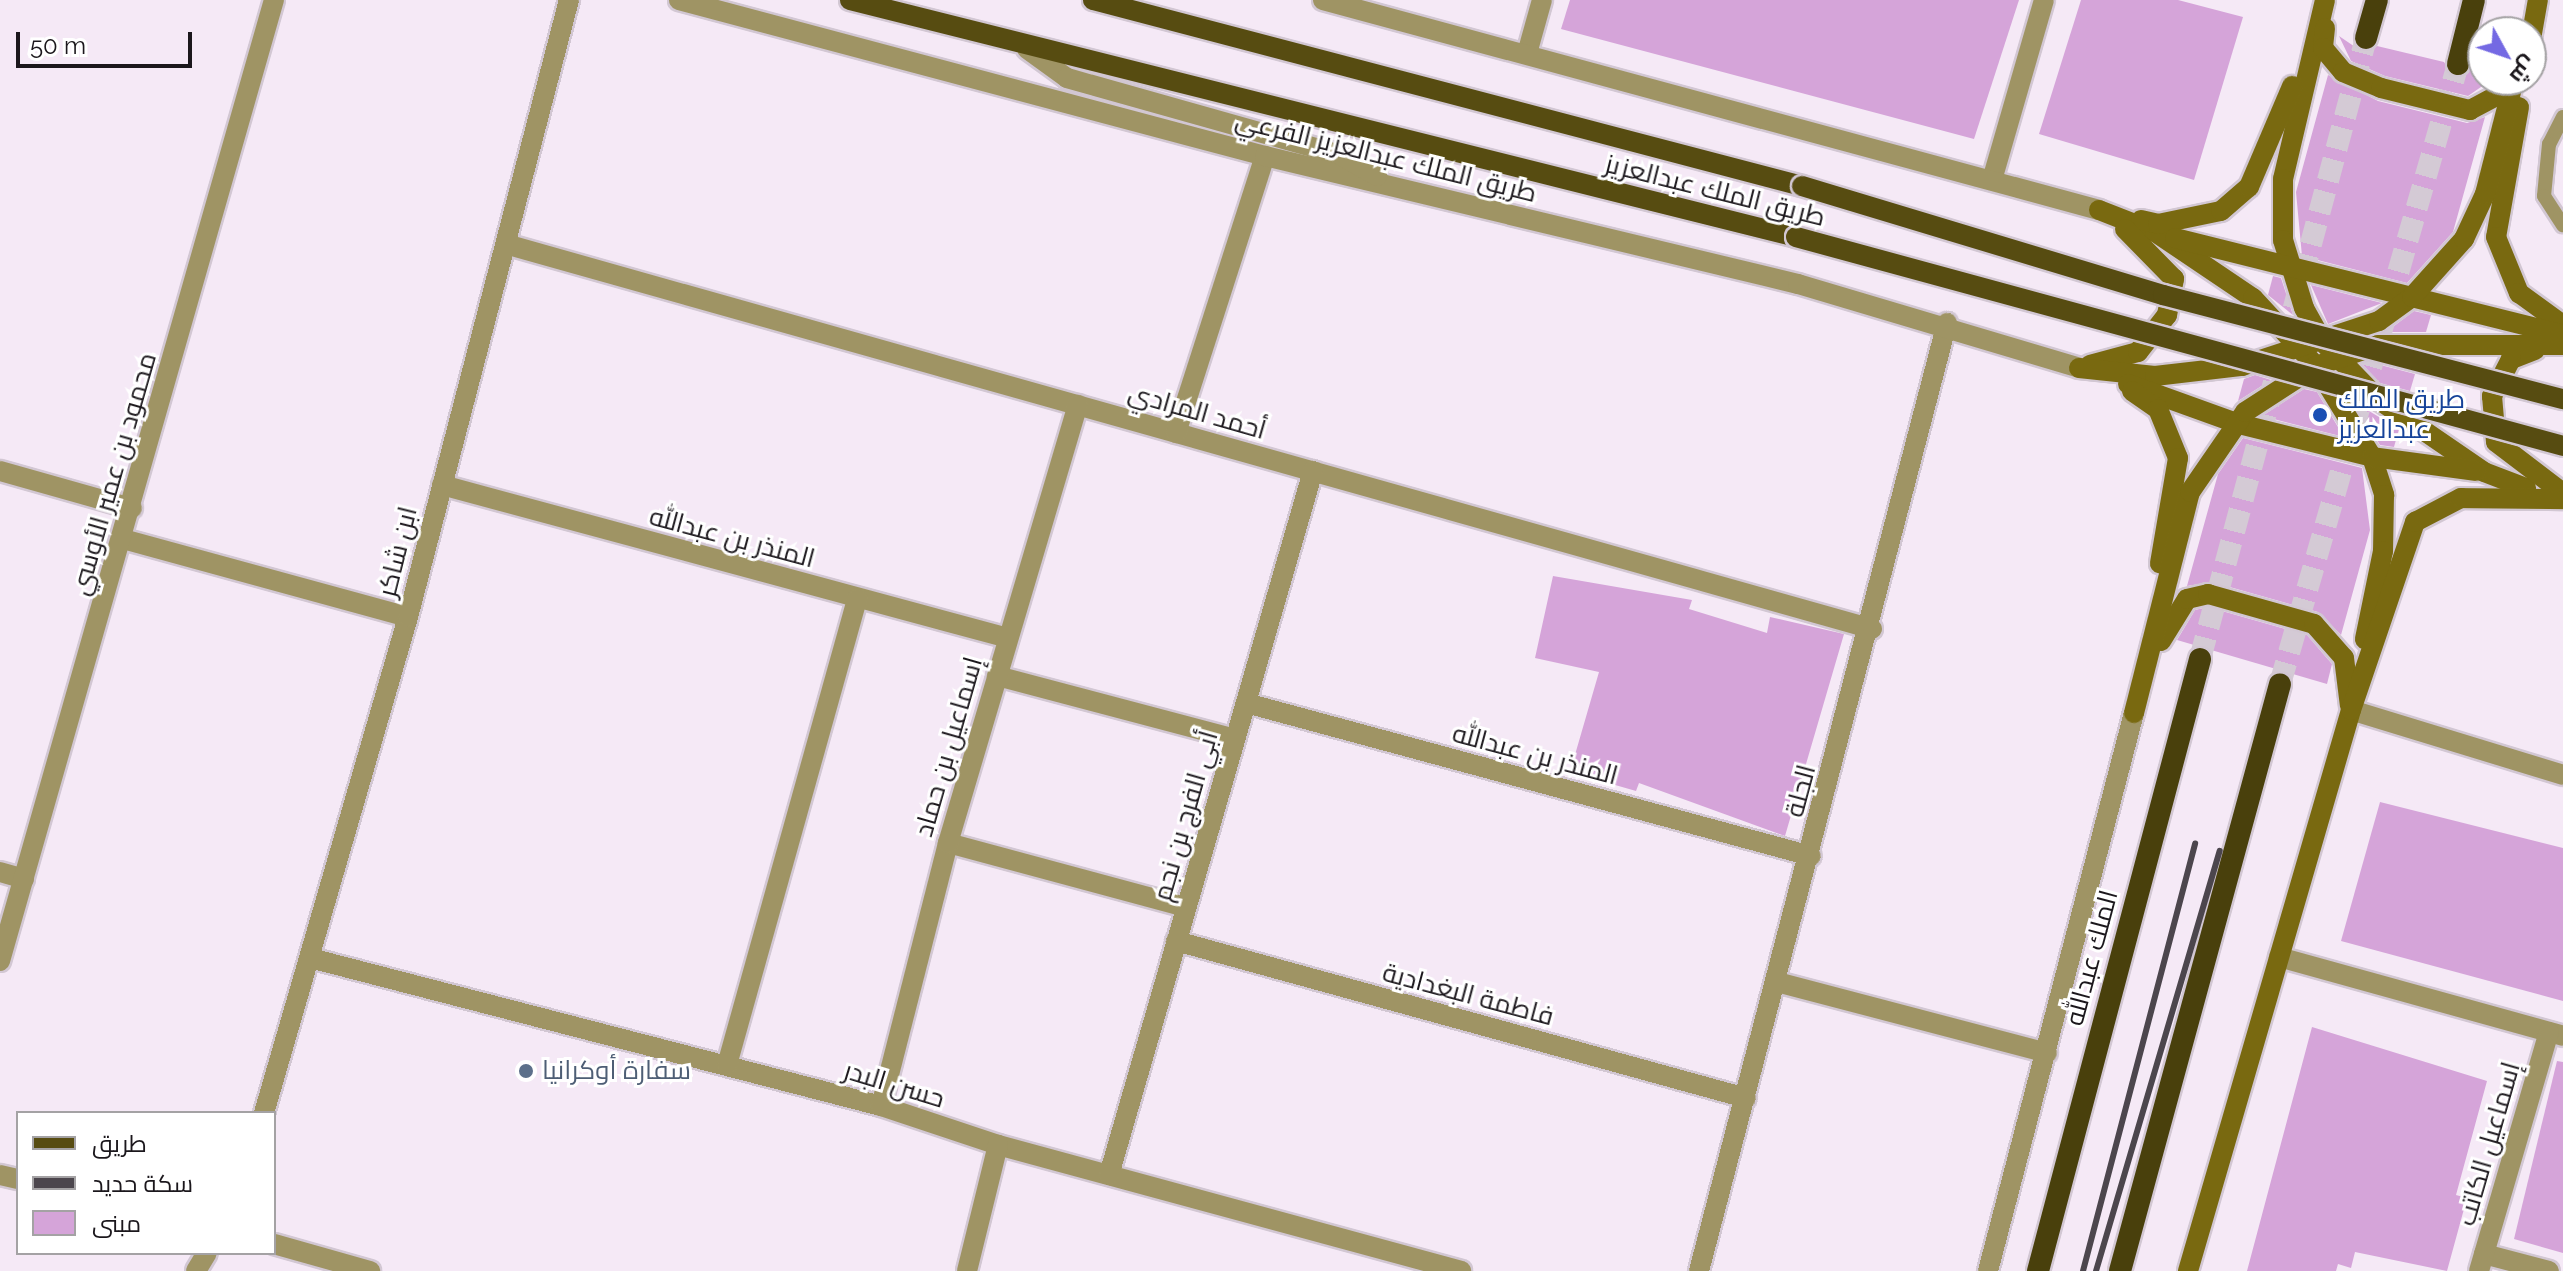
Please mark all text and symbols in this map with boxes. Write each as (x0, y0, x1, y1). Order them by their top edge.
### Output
scale bar (20, 16, 196, 66)
north arrow (2467, 16, 2547, 96)
text: 50 m (30, 31, 86, 60)
text: ش (2505, 51, 2543, 89)
street label: طريق الملك عبدالعزيز الفرعي (1232, 104, 1540, 210)
street label: طريق الملك عبدالعزيز (1602, 149, 1828, 233)
street label: محمود بن عمير الأوسي (64, 349, 164, 599)
street label: أحمد المرادي (1125, 377, 1269, 447)
place label: طريق الملك عبدالعزيز (2338, 384, 2465, 446)
marker: طريق الملك عبدالعزيز (2309, 404, 2331, 426)
street label: المنذر بن عبدالله (646, 501, 818, 575)
street label: ابن شاكر (372, 504, 424, 600)
street label: إسماعيل بن حماد (908, 654, 990, 840)
street label: المنذر بن عبدالله (1449, 718, 1621, 792)
street label: أبي الفرج بن نجم (1147, 727, 1225, 905)
street label: الجلة (1779, 761, 1823, 821)
street label: الملك عبدالله (2059, 887, 2125, 1029)
street label: فاطمة البغدادية (1379, 957, 1557, 1033)
place label: سفارة أوكرانيا (542, 1055, 691, 1087)
street label: حسن البدر (840, 1055, 948, 1115)
street label: إسماعيل الكاتب (2451, 1059, 2527, 1229)
marker: سفارة أوكرانيا (517, 1062, 535, 1080)
legend (16, 1111, 276, 1255)
text: طريق (92, 1129, 147, 1158)
text: سكة حديد (92, 1169, 193, 1198)
text: مبنى (92, 1209, 141, 1238)

